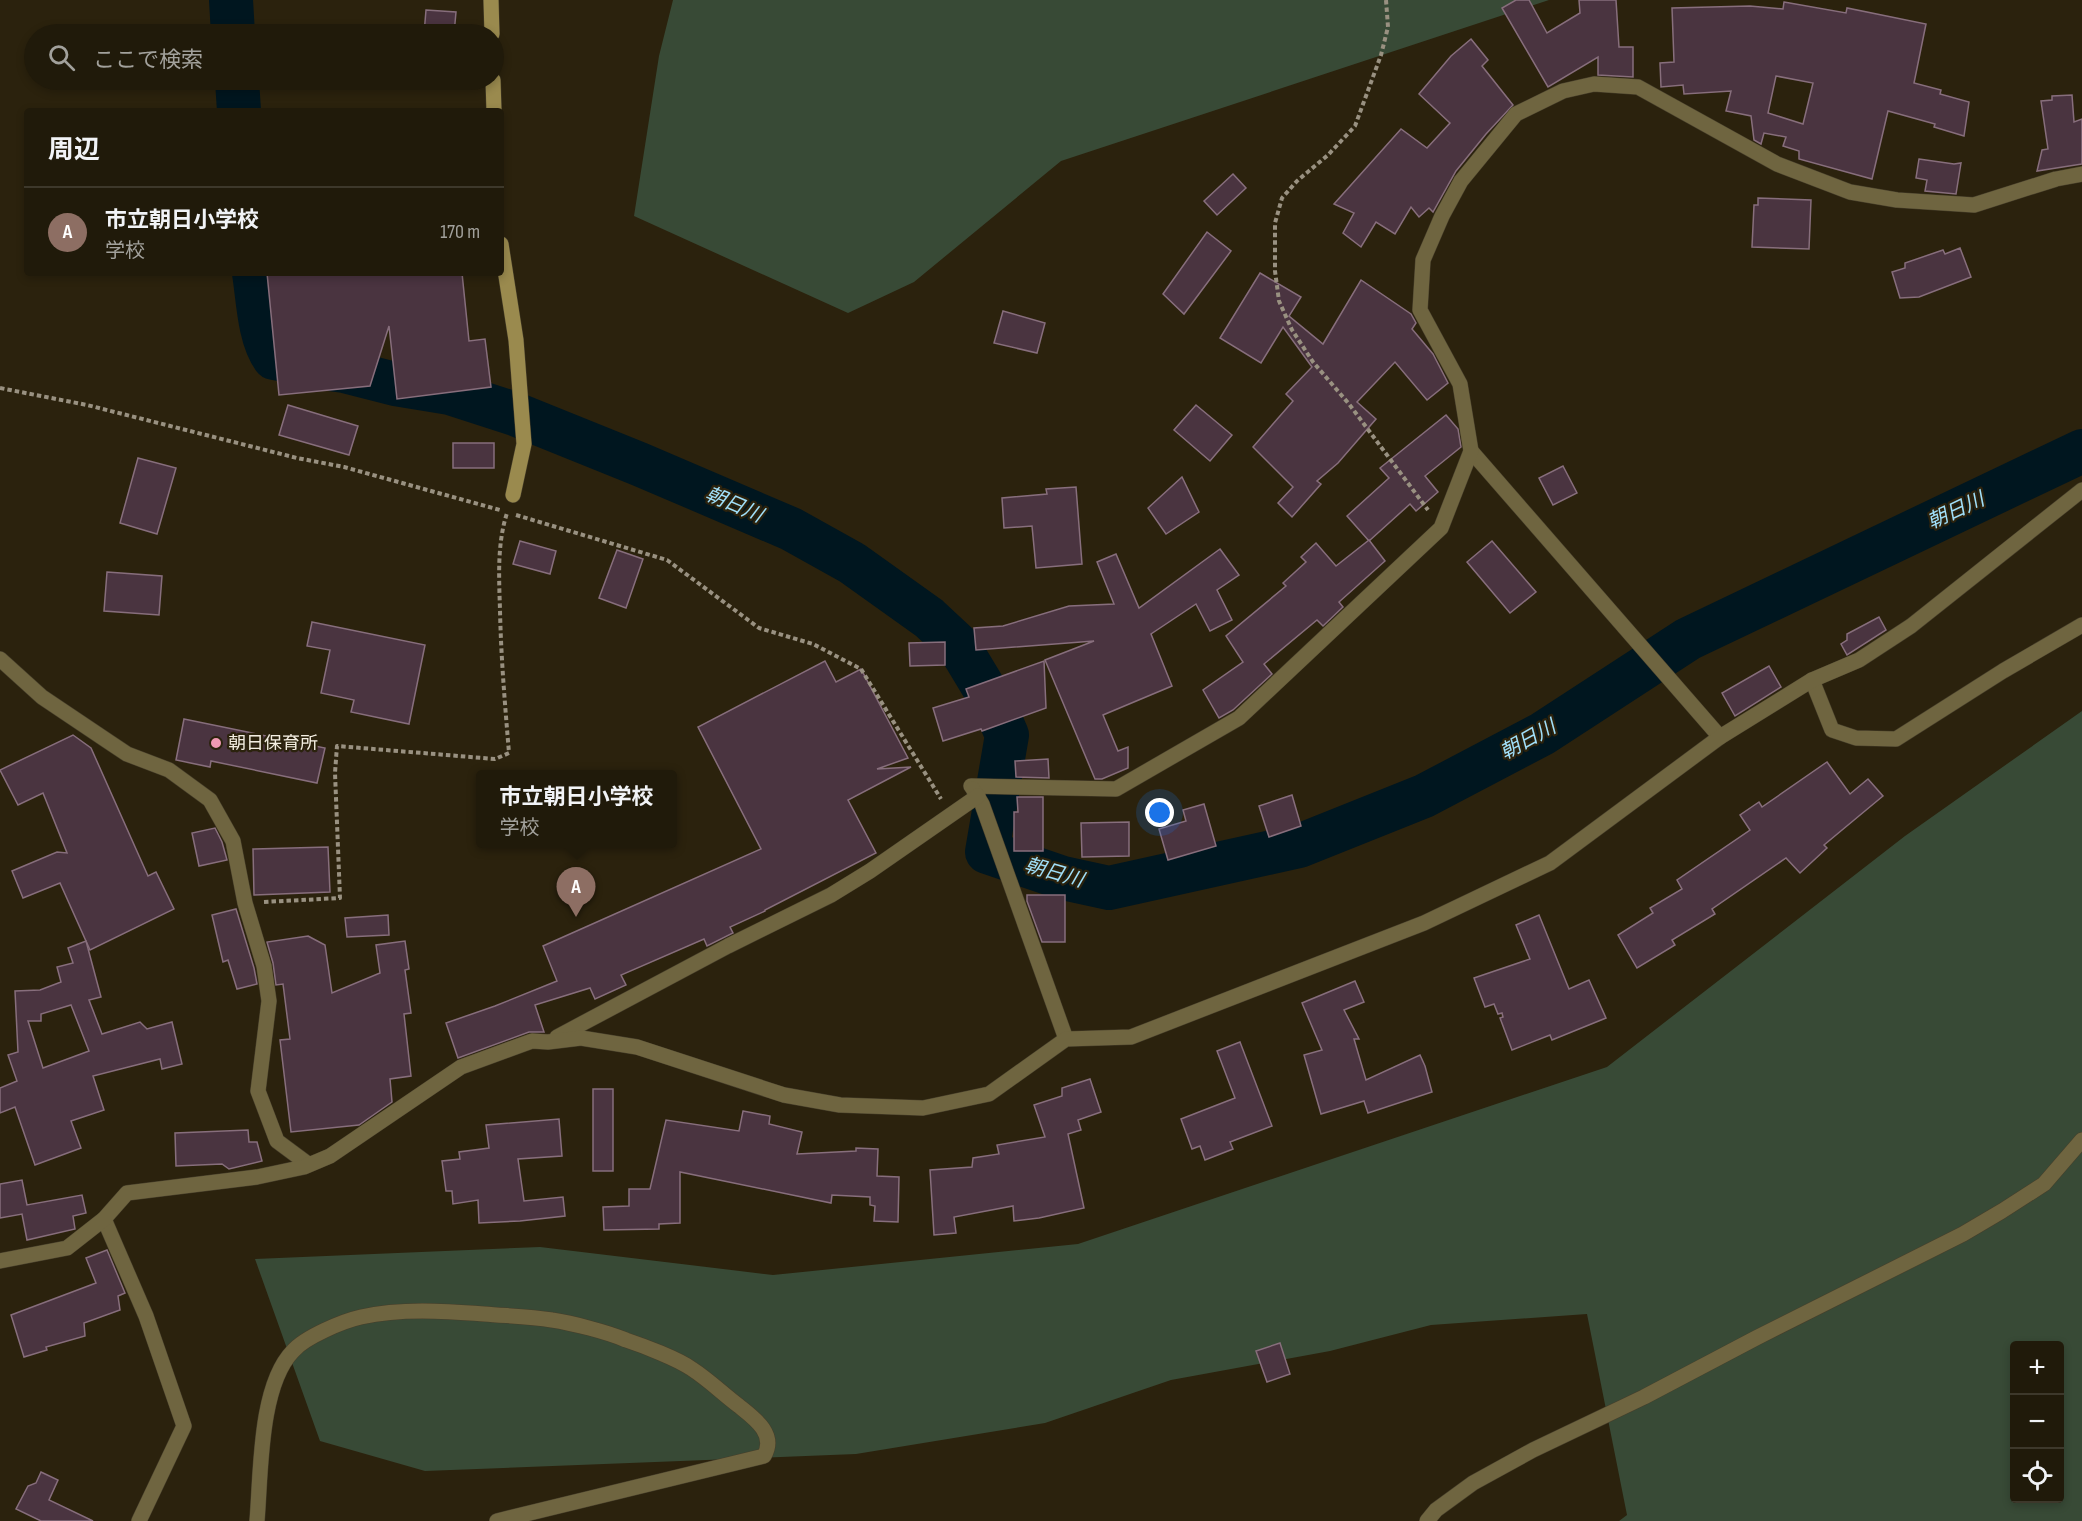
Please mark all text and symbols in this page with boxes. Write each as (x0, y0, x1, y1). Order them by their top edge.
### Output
search box (24, 24, 504, 90)
icon: search (45, 41, 78, 74)
text: ここで検索 (93, 47, 203, 74)
text: 周辺 (48, 135, 100, 166)
text: 市立朝日小学校 (105, 207, 259, 234)
text: A (63, 220, 72, 244)
text: 170 m (440, 220, 480, 244)
text: 学校 (105, 239, 145, 263)
water label: 朝日川 (702, 482, 768, 529)
water label: 朝日川 (1924, 487, 1990, 535)
water label: 朝日川 (1496, 714, 1562, 765)
place label: 朝日保育所 (228, 733, 318, 754)
marker: 朝日保育所 (209, 736, 223, 750)
popup (476, 770, 677, 848)
text: 市立朝日小学校 (499, 784, 654, 811)
your location (1145, 798, 1174, 827)
text: 学校 (499, 816, 539, 840)
water label: 朝日川 (1022, 853, 1088, 893)
pin: A (556, 868, 596, 917)
map controls (2010, 1341, 2064, 1503)
button: + (2010, 1341, 2064, 1395)
button: − (2010, 1395, 2064, 1449)
button: locate (2010, 1449, 2064, 1503)

